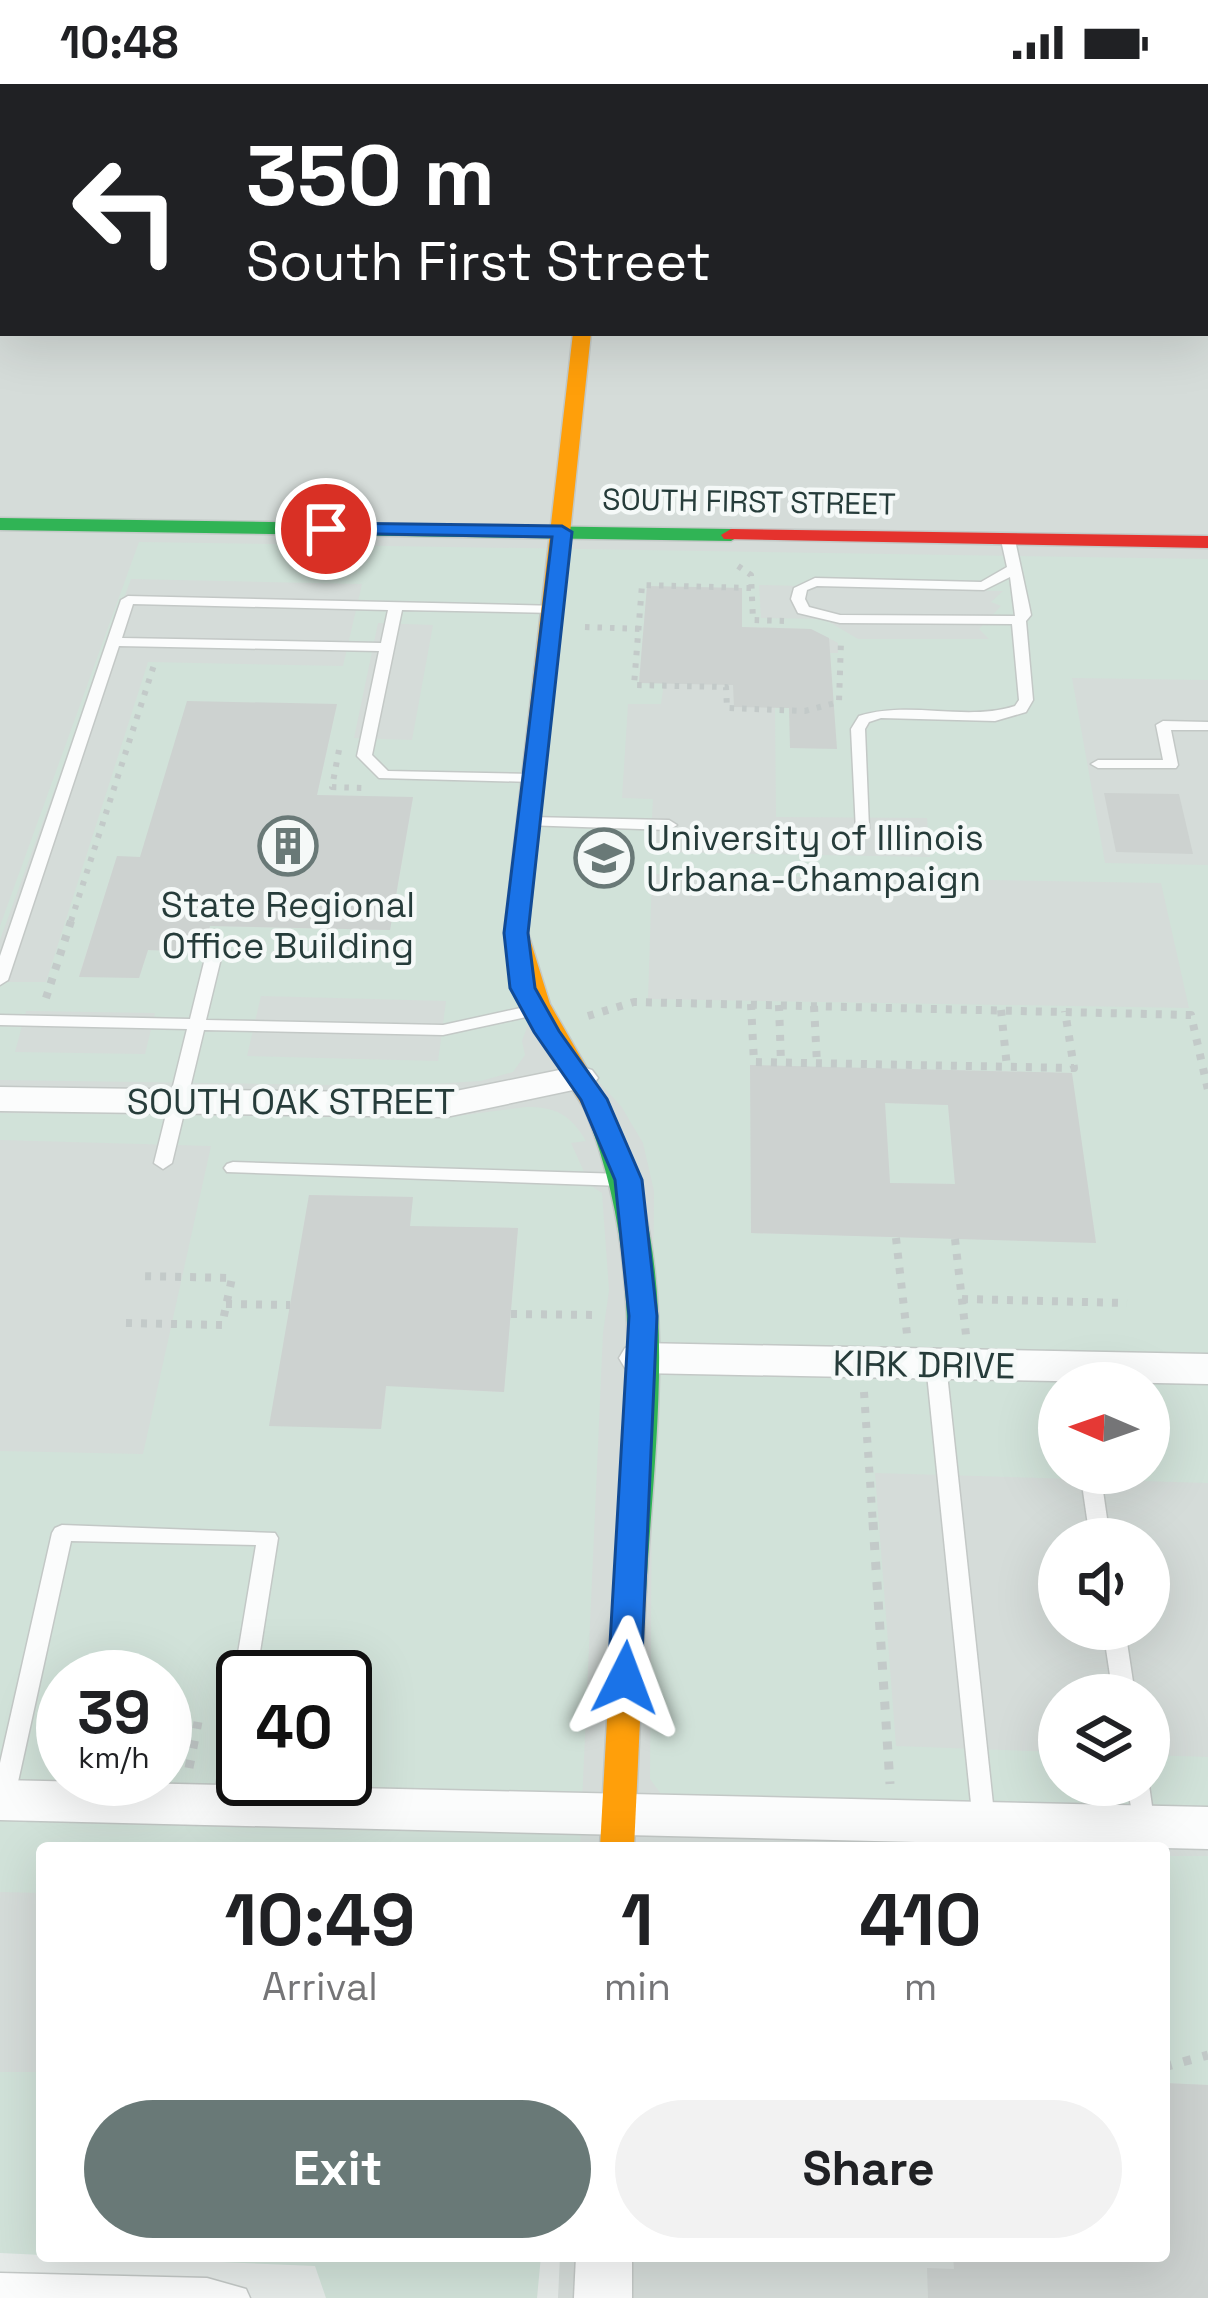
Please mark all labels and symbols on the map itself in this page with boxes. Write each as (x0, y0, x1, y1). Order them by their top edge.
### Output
pin (275, 478, 377, 580)
street label: SOUTH FIRST STREET (602, 479, 896, 524)
building icon: State Regional Office Building (257, 815, 319, 877)
place label: University of Illinois Urbana-Champaign (646, 815, 984, 902)
school or university icon: University of Illinois Urbana-Champaign (573, 827, 635, 889)
place label: State Regional Office Building (161, 882, 415, 969)
street label: SOUTH OAK STREET (127, 1079, 455, 1125)
street label: KIRK DRIVE (832, 1340, 1016, 1390)
north arrow (1038, 1362, 1170, 1494)
position arrow (562, 1615, 688, 1741)
speed limit sign: 40 (216, 1650, 372, 1806)

